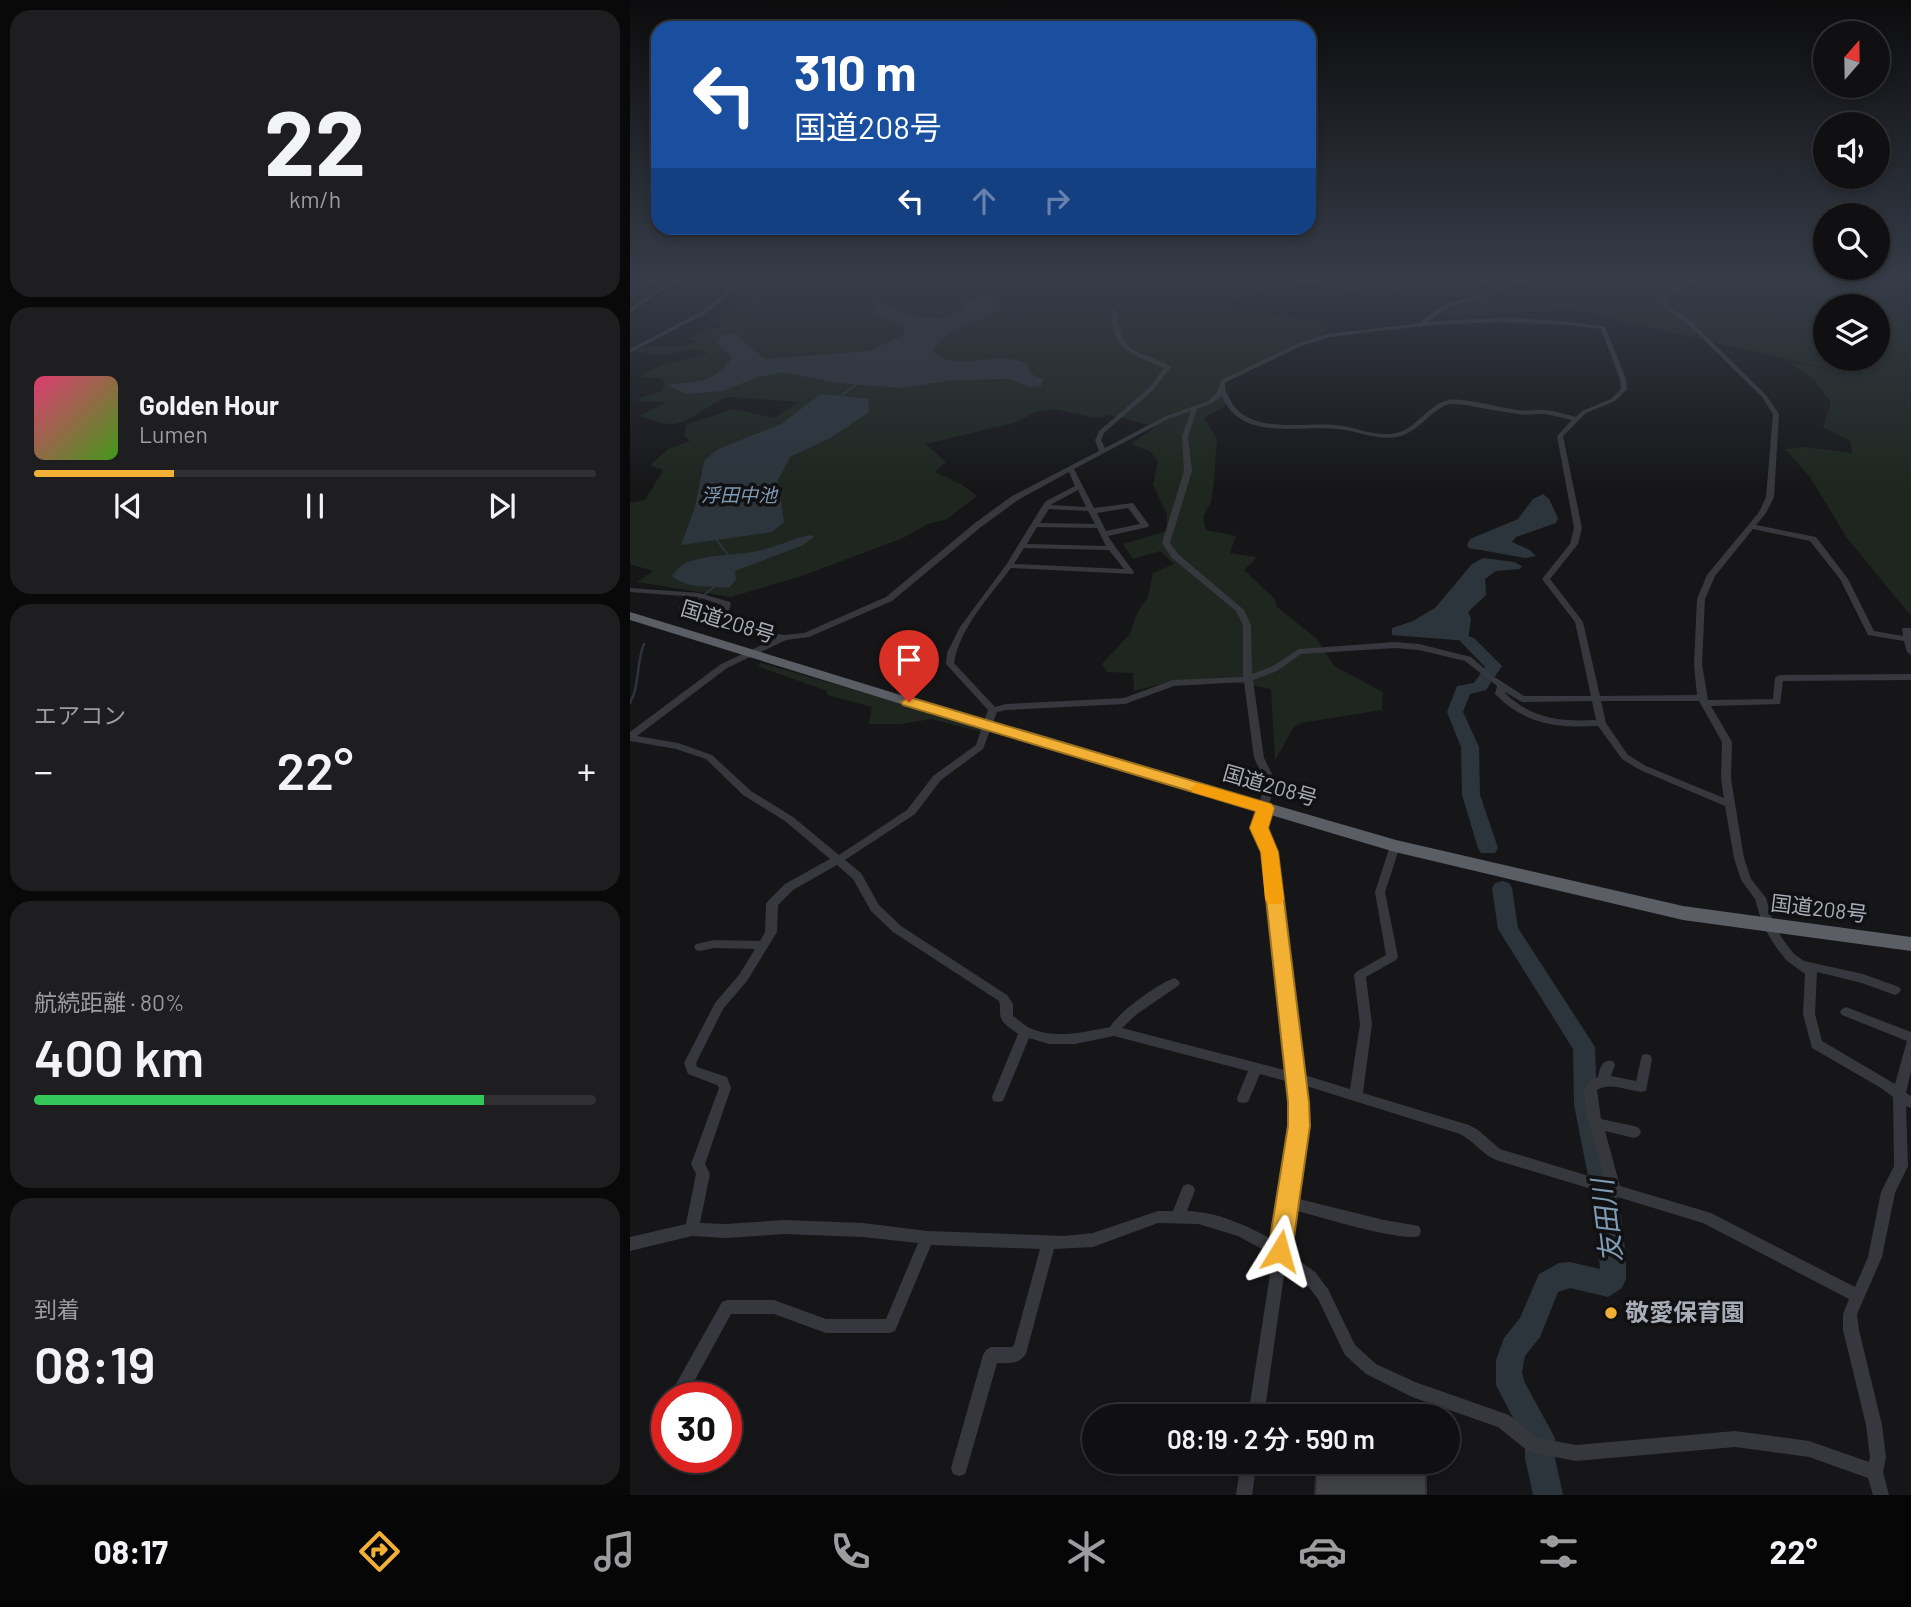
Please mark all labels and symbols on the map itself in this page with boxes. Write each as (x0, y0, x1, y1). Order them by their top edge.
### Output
north arrow (1813, 21, 1890, 98)
water label: 浮田中池 (701, 483, 779, 506)
street label: 国道208号 (678, 594, 779, 647)
pin (879, 630, 939, 702)
street label: 国道208号 (1220, 759, 1321, 810)
street label: 国道208号 (1769, 889, 1869, 926)
water label: 友田川 (1584, 1174, 1628, 1265)
position arrow (1243, 1214, 1317, 1288)
place label: 敬愛保育園 (1625, 1297, 1745, 1326)
marker: 敬愛保育園 (1603, 1305, 1619, 1321)
speed limit sign: 30 (651, 1382, 742, 1473)

